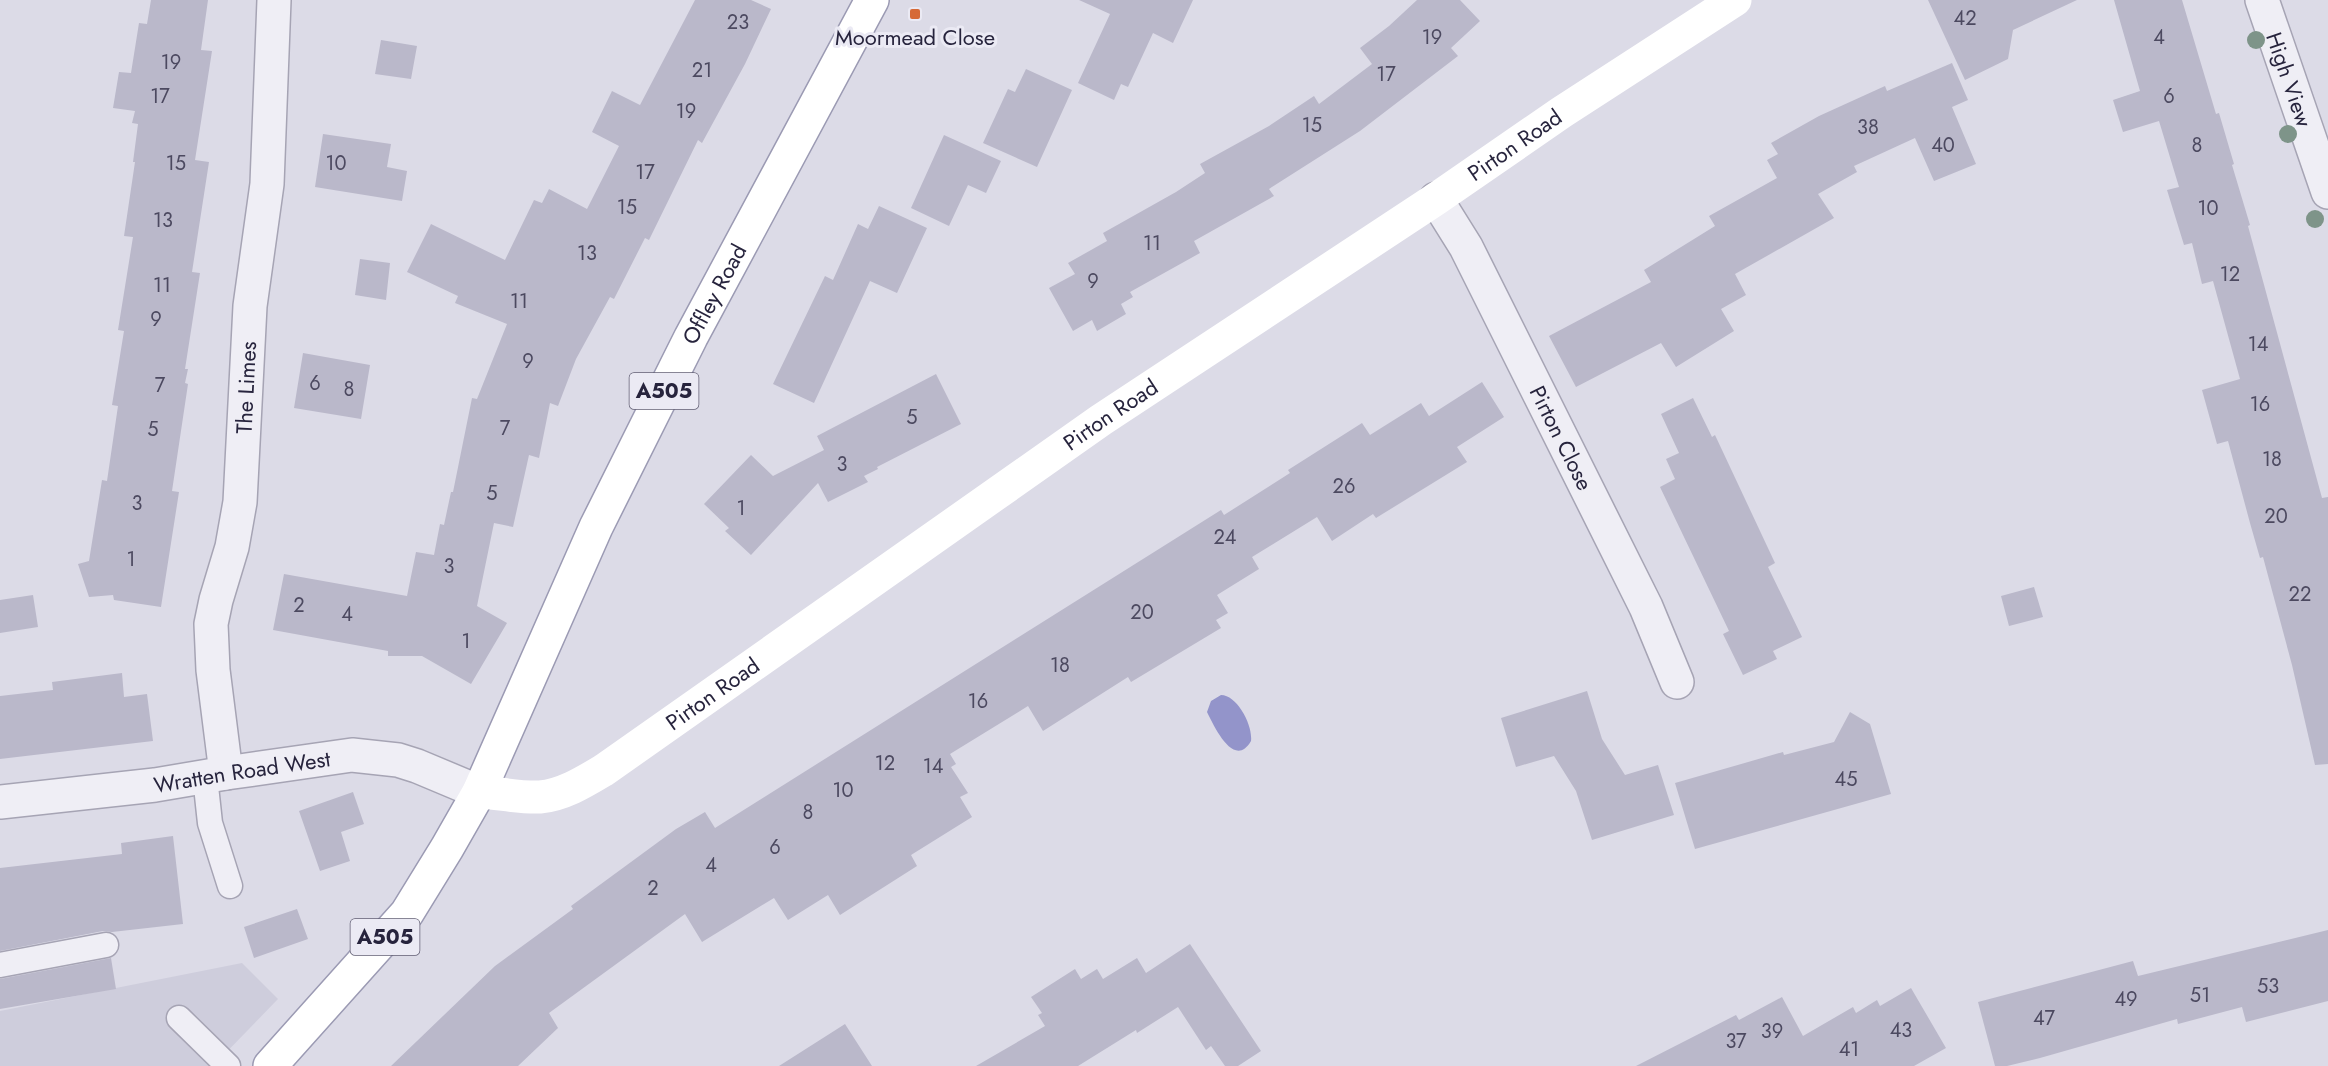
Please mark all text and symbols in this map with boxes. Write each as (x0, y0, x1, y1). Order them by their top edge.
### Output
house number: 42 (1953, 4, 1977, 33)
marker: Moormead Close (908, 7, 922, 21)
house number: 23 (727, 8, 749, 37)
place label: Moormead Close (835, 21, 995, 53)
house number: 19 (1422, 23, 1442, 52)
house number: 4 (2153, 23, 2165, 52)
street label: High View (2258, 28, 2320, 131)
house number: 19 (161, 48, 181, 77)
house number: 21 (692, 56, 712, 85)
house number: 17 (1376, 60, 1396, 89)
house number: 17 (150, 82, 170, 111)
house number: 6 (2163, 82, 2175, 111)
house number: 19 (676, 97, 696, 126)
street label: Pirton Road (1461, 101, 1568, 189)
house number: 15 (1302, 111, 1322, 140)
house number: 38 (1857, 113, 1879, 142)
house number: 40 (1931, 131, 1955, 160)
house number: 8 (2192, 131, 2202, 160)
house number: 15 (166, 149, 186, 178)
house number: 10 (326, 149, 347, 178)
house number: 17 (635, 158, 655, 187)
house number: 15 (617, 193, 637, 222)
house number: 10 (2198, 194, 2219, 223)
house number: 13 (153, 206, 173, 235)
house number: 11 (1143, 229, 1161, 258)
street label: Offley Road (674, 238, 754, 350)
house number: 13 (577, 239, 597, 268)
house number: 12 (2220, 260, 2240, 289)
house number: 9 (1087, 267, 1099, 296)
house number: 11 (153, 271, 171, 300)
house number: 11 (510, 287, 528, 316)
house number: 9 (150, 305, 162, 334)
house number: 14 (2248, 330, 2269, 359)
street label: The Limes (227, 340, 264, 435)
house number: 9 (522, 347, 534, 376)
house number: 6 (309, 369, 321, 398)
house number: 7 (155, 371, 166, 400)
street label: Pirton Road (1056, 371, 1164, 458)
road number: A505 (630, 373, 698, 409)
house number: 8 (344, 375, 354, 404)
street label: Pirton Close (1522, 380, 1601, 496)
house number: 16 (2250, 390, 2270, 419)
house number: 5 (906, 403, 918, 432)
house number: 7 (500, 414, 511, 443)
house number: 5 (147, 415, 159, 444)
house number: 18 (2262, 445, 2282, 474)
house number: 3 (837, 450, 848, 479)
house number: 26 (1333, 472, 1355, 501)
house number: 5 (486, 479, 498, 508)
house number: 3 (132, 489, 143, 518)
house number: 1 (737, 494, 746, 523)
house number: 20 (2264, 502, 2288, 531)
house number: 24 (1213, 523, 1237, 552)
house number: 1 (127, 545, 136, 574)
house number: 3 (444, 552, 455, 581)
house number: 22 (2289, 580, 2311, 609)
house number: 2 (293, 591, 305, 620)
house number: 20 (1130, 598, 1154, 627)
house number: 4 (341, 600, 353, 629)
house number: 1 (462, 627, 471, 656)
street label: Pirton Road (659, 649, 766, 738)
house number: 18 (1050, 651, 1070, 680)
house number: 16 (968, 687, 988, 716)
street label: Wratten Road West (151, 742, 333, 801)
house number: 12 (875, 749, 895, 778)
house number: 14 (923, 752, 944, 781)
house number: 45 (1835, 765, 1857, 794)
house number: 10 (833, 776, 854, 805)
house number: 8 (803, 798, 813, 827)
house number: 6 (769, 833, 781, 862)
house number: 4 (705, 851, 717, 880)
house number: 2 (647, 874, 659, 903)
road number: A505 (350, 919, 420, 955)
house number: 53 (2257, 972, 2279, 1001)
house number: 51 (2190, 981, 2210, 1010)
house number: 49 (2114, 985, 2138, 1014)
house number: 47 (2033, 1004, 2056, 1033)
house number: 43 (1890, 1016, 1912, 1045)
house number: 39 (1761, 1017, 1783, 1046)
house number: 37 (1725, 1027, 1747, 1056)
house number: 41 (1839, 1035, 1859, 1064)

